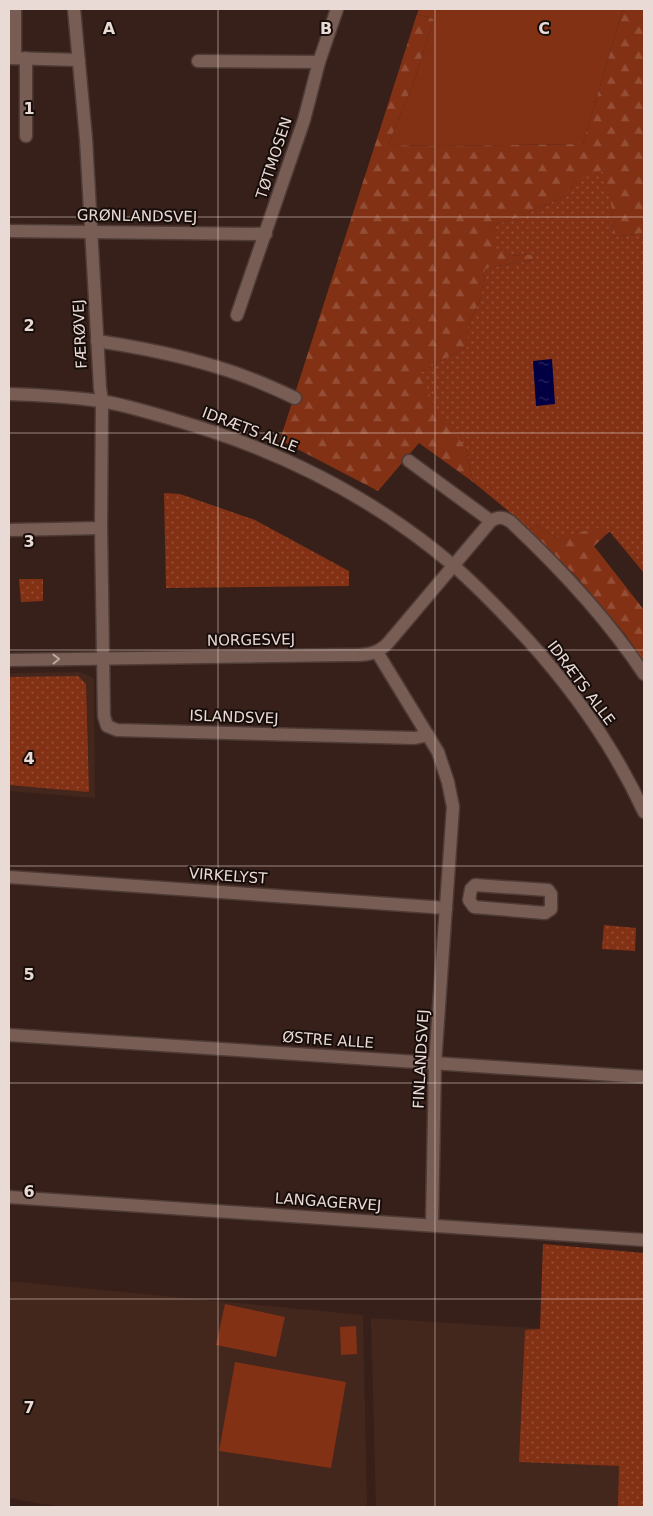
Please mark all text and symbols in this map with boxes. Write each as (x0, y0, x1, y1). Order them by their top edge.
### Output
text: A (103, 19, 116, 38)
text: B (320, 19, 332, 38)
text: C (538, 19, 550, 38)
text: 1 (23, 99, 35, 118)
street label: TØTMOSEN (252, 115, 296, 202)
street label: GRØNLANDSVEJ (77, 206, 197, 226)
street label: FÆRØVEJ (69, 299, 91, 369)
text: 2 (23, 316, 35, 335)
street label: IDRÆTS ALLE (200, 404, 300, 456)
text: 3 (23, 532, 35, 551)
street label: NORGESVEJ (207, 630, 295, 650)
street label: IDRÆTS ALLE (543, 637, 619, 729)
one-way arrow (52, 653, 60, 664)
street label: ISLANDSVEJ (189, 706, 279, 728)
text: 4 (23, 749, 35, 768)
street label: VIRKELYST (188, 864, 269, 888)
text: 5 (23, 965, 35, 984)
street label: FINLANDSVEJ (409, 1009, 433, 1109)
street label: ØSTRE ALLE (282, 1028, 374, 1052)
text: 6 (23, 1182, 35, 1201)
street label: LANGAGERVEJ (274, 1189, 382, 1215)
text: 7 (23, 1398, 35, 1417)

